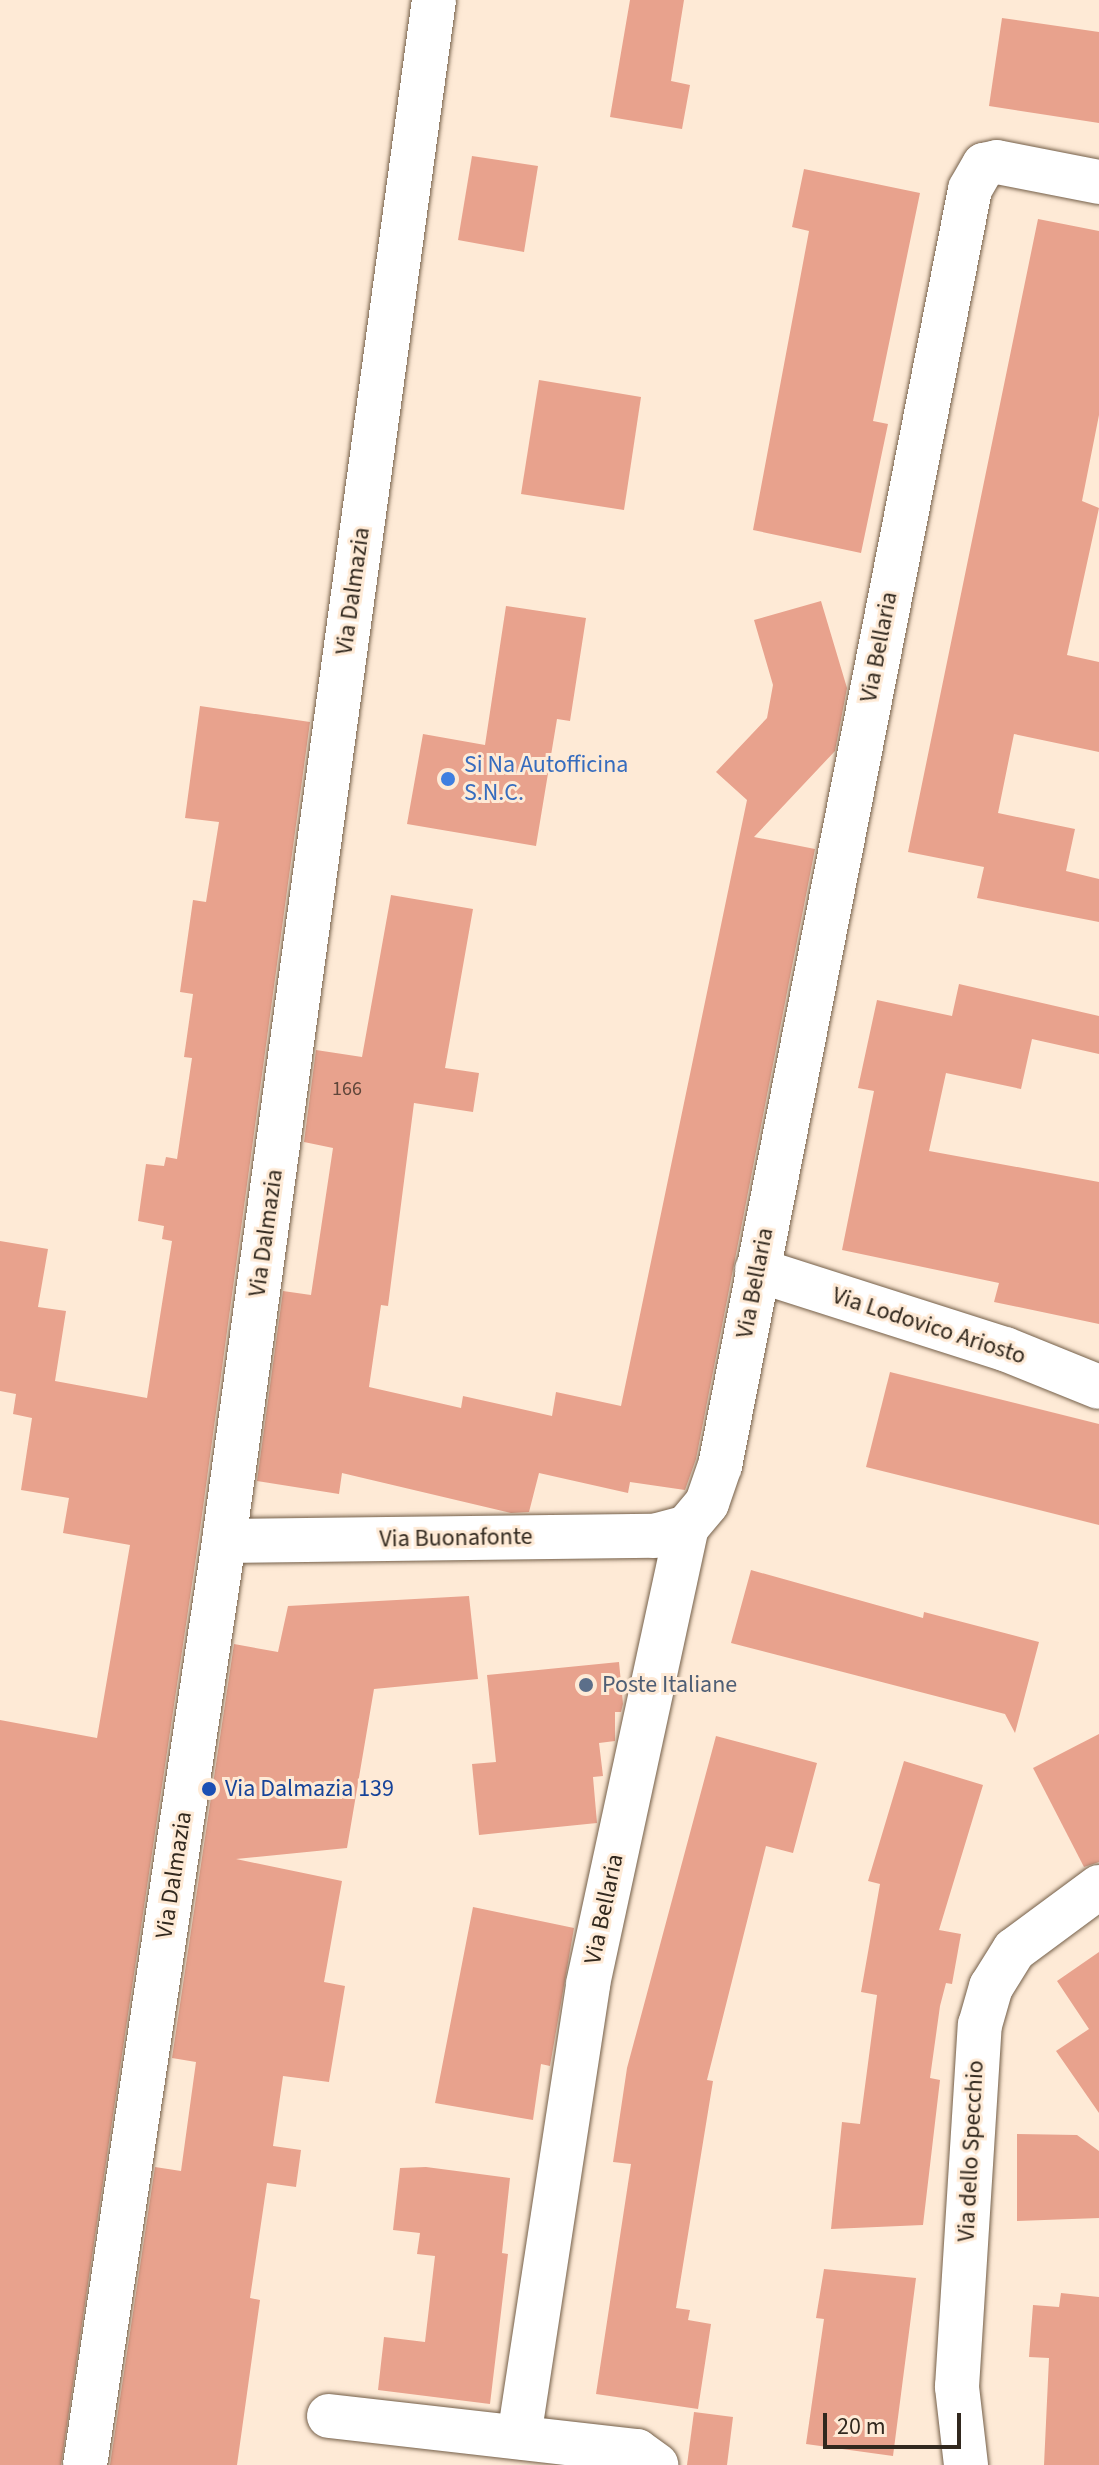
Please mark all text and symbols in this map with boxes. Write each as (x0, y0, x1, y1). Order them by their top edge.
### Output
street label: Via Dalmazia (330, 525, 376, 657)
street label: Via Bellaria (854, 589, 904, 705)
place label: Si Na Autofficina S.N.C. (464, 751, 628, 807)
marker: Si Na Autofficina S.N.C. (439, 770, 457, 788)
house number: 166 (332, 1077, 362, 1101)
street label: Via Dalmazia (243, 1167, 289, 1299)
street label: Via Bellaria (730, 1225, 780, 1341)
street label: Via Lodovico Ariosto (829, 1281, 1029, 1371)
street label: Via Buonafonte (379, 1522, 533, 1554)
place label: Poste Italiane (602, 1671, 737, 1699)
marker: Poste Italiane (577, 1676, 595, 1694)
place label: Via Dalmazia 139 (225, 1775, 394, 1803)
marker: Via Dalmazia 139 (200, 1780, 218, 1798)
street label: Via Dalmazia (150, 1809, 198, 1941)
street label: Via Bellaria (578, 1851, 630, 1967)
street label: Via dello Specchio (952, 2059, 990, 2243)
scale bar (827, 2397, 965, 2447)
text: 20 m (837, 2409, 886, 2444)

